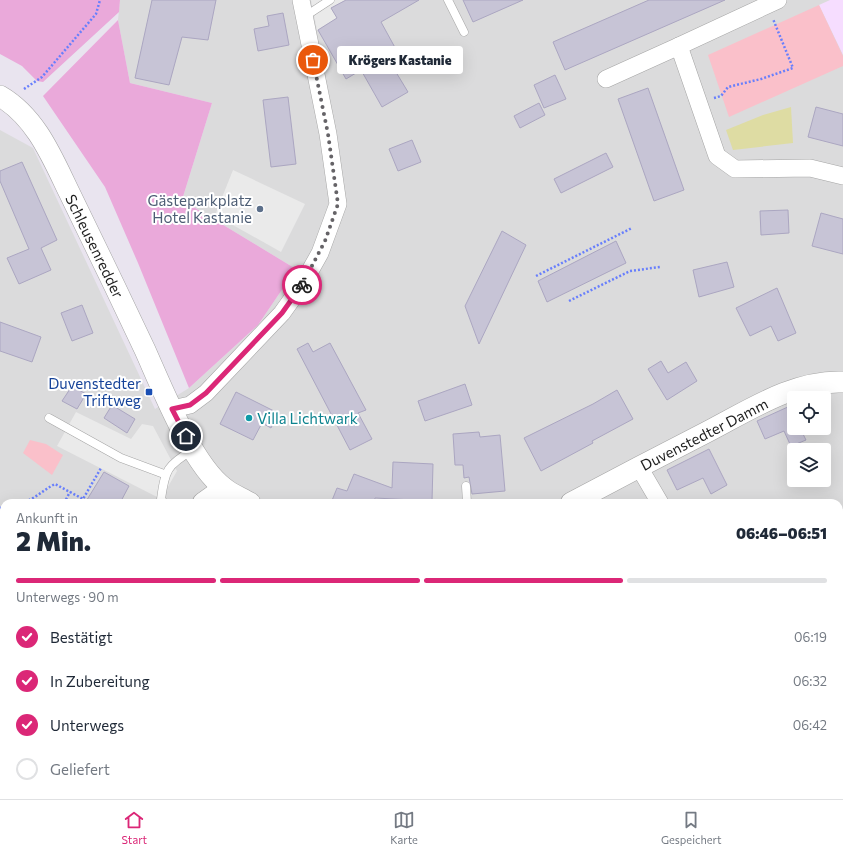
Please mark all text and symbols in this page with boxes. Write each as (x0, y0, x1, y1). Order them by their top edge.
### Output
pin (296, 43, 330, 77)
callout: Krögers Kastanie (337, 46, 463, 74)
icon: bag (302, 49, 324, 71)
text: Krögers Kastanie (349, 52, 451, 68)
street label: Schleusenredder (62, 191, 128, 301)
place label: Gästeparkplatz Hotel Kastanie (148, 191, 252, 226)
marker: Gästeparkplatz Hotel Kastanie (255, 204, 265, 214)
courier (282, 265, 322, 305)
icon: bike (291, 274, 313, 296)
place label: Duvenstedter Triftweg (48, 374, 141, 409)
marker: Duvenstedter Triftweg (144, 387, 154, 397)
map controls (787, 391, 831, 487)
button: locate (787, 391, 831, 435)
street label: Duvenstedter Damm (637, 394, 771, 474)
place label: Villa Lichtwark (257, 409, 358, 427)
marker: Villa Lichtwark (244, 413, 254, 423)
pin (169, 419, 203, 453)
icon: home (175, 425, 197, 447)
button: layers (787, 443, 831, 487)
text: Ankunft in (16, 510, 78, 526)
text: 06:46–06:51 (736, 524, 827, 542)
text: 2 Min. (16, 525, 91, 556)
text: Unterwegs · 90 m (16, 589, 118, 605)
icon: check (16, 626, 38, 648)
text: Bestätigt (50, 628, 113, 646)
text: 06:19 (794, 629, 827, 645)
icon: check (16, 670, 38, 692)
text: In Zubereitung (50, 672, 150, 690)
text: 06:32 (793, 673, 827, 689)
icon: check (16, 714, 38, 736)
text: Unterwegs (50, 716, 124, 734)
text: 06:42 (793, 717, 827, 733)
text: Geliefert (50, 760, 110, 778)
tab: Start (122, 809, 147, 846)
tab: Karte (390, 809, 418, 846)
tab: Gespeichert (661, 809, 721, 846)

